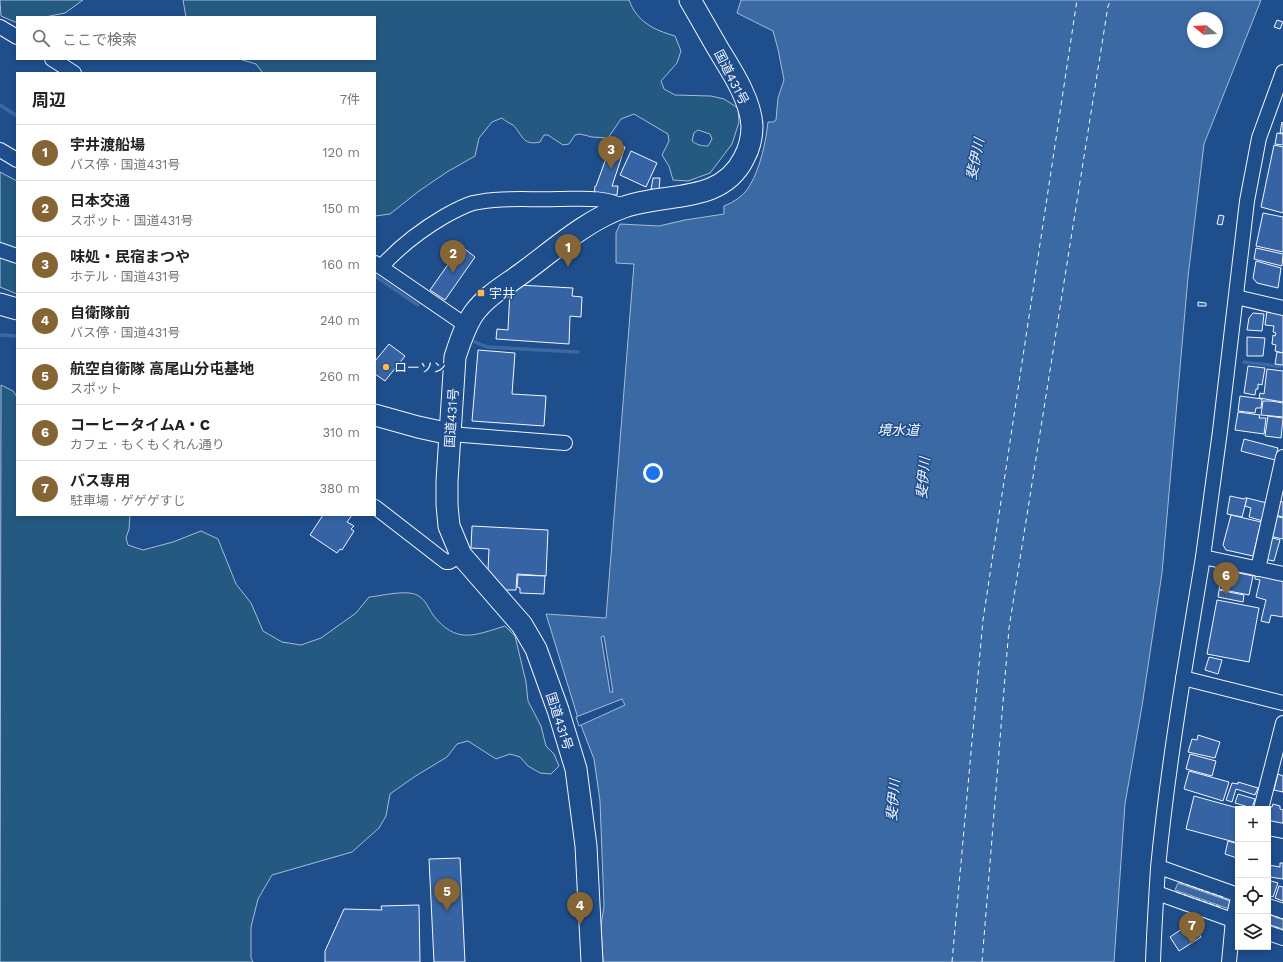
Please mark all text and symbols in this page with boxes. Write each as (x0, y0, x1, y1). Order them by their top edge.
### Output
north arrow (1187, 12, 1223, 48)
search box (16, 16, 376, 60)
icon: search (30, 27, 52, 49)
text: ここで検索 (62, 31, 137, 49)
street label: 国道431号 (711, 47, 752, 107)
text: 周辺 (32, 90, 66, 110)
text: 7件 (340, 92, 360, 107)
water label: 斐伊川 (963, 135, 988, 181)
text: 宇井渡船場 (70, 136, 145, 154)
pin: 3 (598, 136, 624, 169)
text: 1 (42, 145, 48, 160)
text: 120 m (322, 145, 360, 160)
text: バス停 · 国道431号 (70, 157, 180, 172)
text: 日本交通 (70, 192, 130, 210)
text: 2 (41, 201, 49, 216)
text: 150 m (322, 201, 360, 216)
text: スポット · 国道431号 (70, 213, 193, 228)
pin: 1 (555, 234, 581, 267)
pin: 2 (440, 240, 466, 273)
text: 味処・民宿まつや (70, 248, 190, 266)
text: 3 (41, 257, 49, 272)
text: 160 m (322, 257, 360, 272)
text: ホテル · 国道431号 (70, 269, 180, 284)
place label: 宇井 (489, 286, 515, 301)
marker: 宇井 (476, 288, 486, 298)
text: 自衛隊前 (70, 304, 130, 322)
text: 4 (41, 313, 49, 328)
text: 240 m (320, 313, 360, 328)
text: バス停 · 国道431号 (70, 325, 180, 340)
text: 航空自衛隊 高尾山分屯基地 (70, 360, 254, 378)
place label: ローソン (394, 360, 446, 375)
marker: ローソン (381, 362, 391, 372)
text: 5 (41, 369, 49, 384)
text: 260 m (320, 369, 360, 384)
text: スポット (70, 381, 122, 396)
street label: 国道431号 (442, 388, 461, 448)
text: コーヒータイムA・C (70, 416, 210, 434)
water label: 境水道 (877, 422, 921, 438)
text: 6 (41, 425, 49, 440)
text: 310 m (322, 425, 360, 440)
text: カフェ · もくもくれん通り (70, 437, 225, 452)
water label: 斐伊川 (913, 454, 933, 500)
your location (643, 463, 663, 483)
text: バス専用 (70, 472, 130, 490)
text: 7 (41, 481, 49, 496)
text: 380 m (320, 481, 360, 496)
text: 駐車場 · ゲゲゲすじ (70, 493, 186, 508)
pin: 6 (1213, 562, 1239, 595)
street label: 国道431号 (543, 690, 576, 752)
water label: 斐伊川 (883, 776, 903, 822)
map controls (1235, 806, 1271, 950)
button: + (1235, 806, 1271, 842)
button: − (1235, 842, 1271, 878)
pin: 5 (434, 878, 460, 911)
button: locate (1235, 878, 1271, 914)
pin: 4 (567, 892, 593, 925)
pin: 7 (1179, 912, 1205, 945)
button: layers (1235, 914, 1271, 950)

